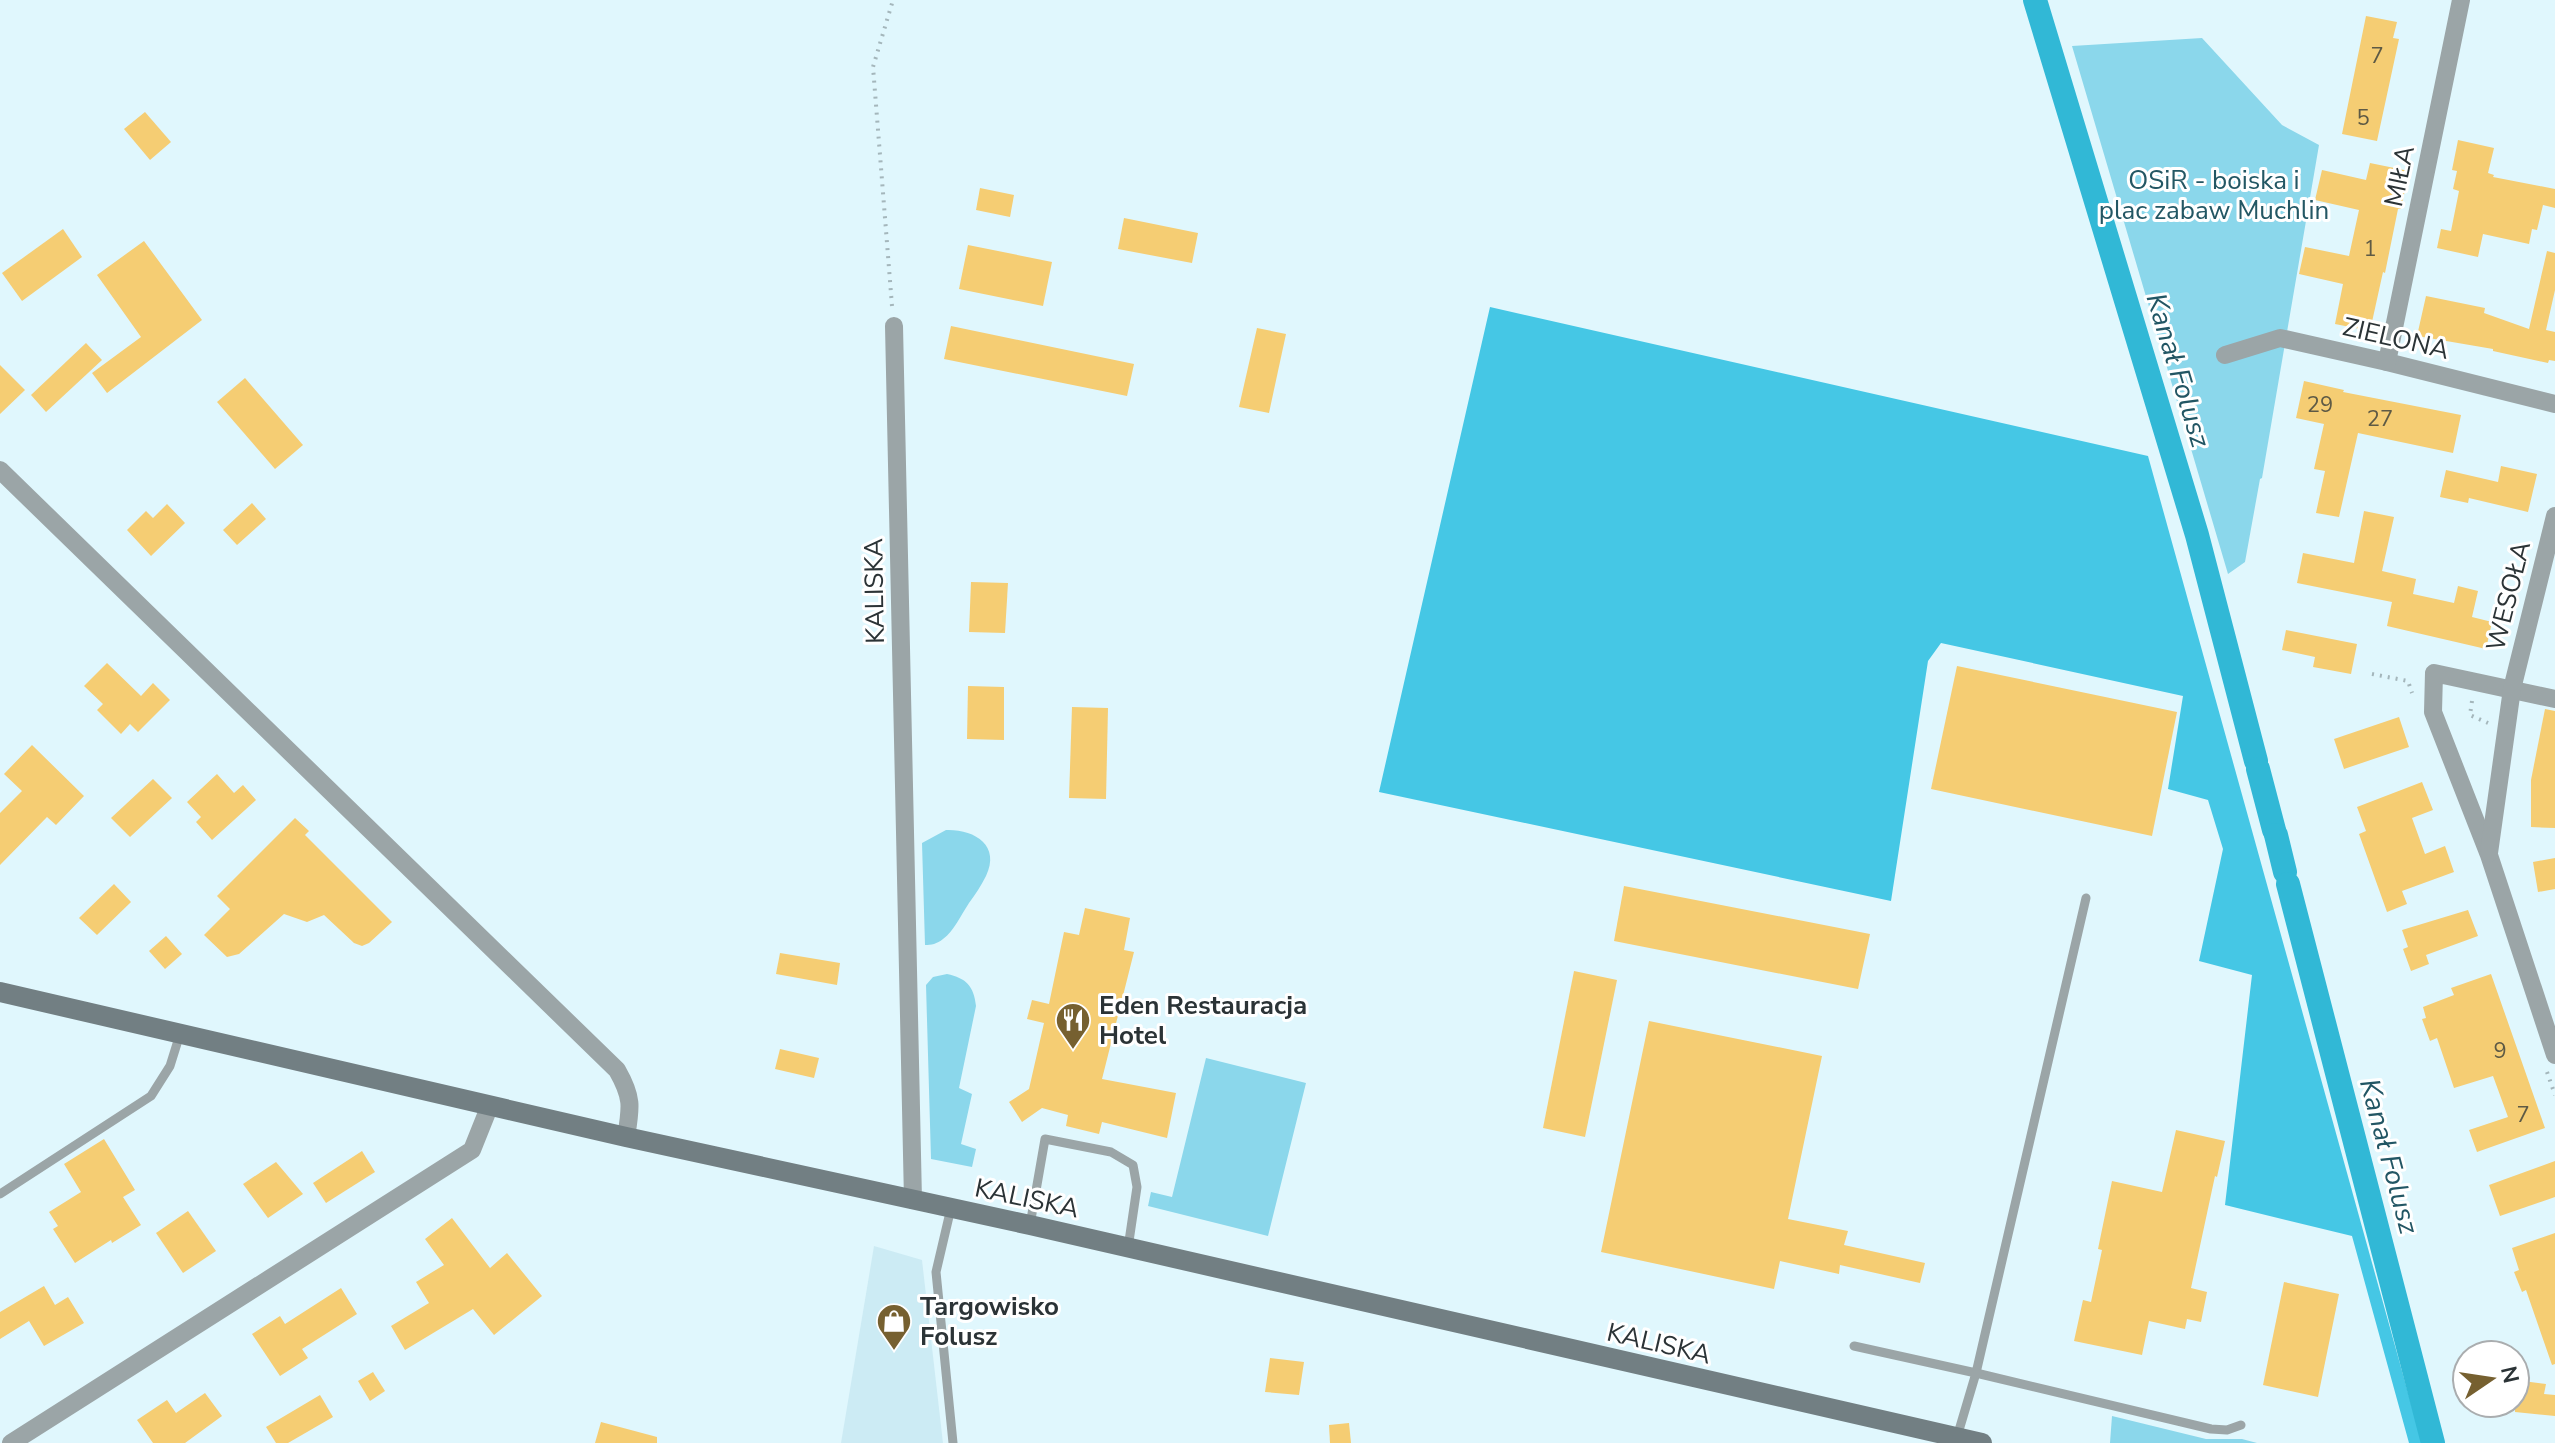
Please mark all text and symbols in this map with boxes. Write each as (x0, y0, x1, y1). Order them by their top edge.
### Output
house number: 7 (2370, 41, 2384, 71)
house number: 5 (2356, 103, 2370, 133)
street label: MIŁA (2376, 142, 2423, 210)
park label: OSiR - boiska i plac zabaw Muchlin (2099, 163, 2329, 228)
house number: 1 (2363, 234, 2377, 264)
water label: Kanał Folusz (2137, 289, 2219, 452)
street label: ZIELONA (2339, 309, 2453, 368)
house number: 29 (2307, 390, 2333, 420)
house number: 27 (2367, 404, 2393, 434)
street label: KALISKA (856, 538, 893, 644)
street label: WESOŁA (2478, 538, 2539, 655)
place label: Eden Restauracja Hotel (1099, 988, 1307, 1053)
restaurant icon: Eden Restauracja Hotel (1054, 1001, 1092, 1051)
house number: 9 (2493, 1036, 2507, 1066)
water label: Kanał Folusz (2350, 1074, 2428, 1238)
house number: 7 (2516, 1100, 2530, 1130)
street label: KALISKA (972, 1170, 1082, 1227)
place label: Targowisko Folusz (920, 1289, 1059, 1354)
shop icon: Targowisko Folusz (875, 1302, 913, 1352)
street label: KALISKA (1603, 1315, 1714, 1372)
north arrow (2451, 1339, 2531, 1419)
text: N (2493, 1363, 2526, 1386)

